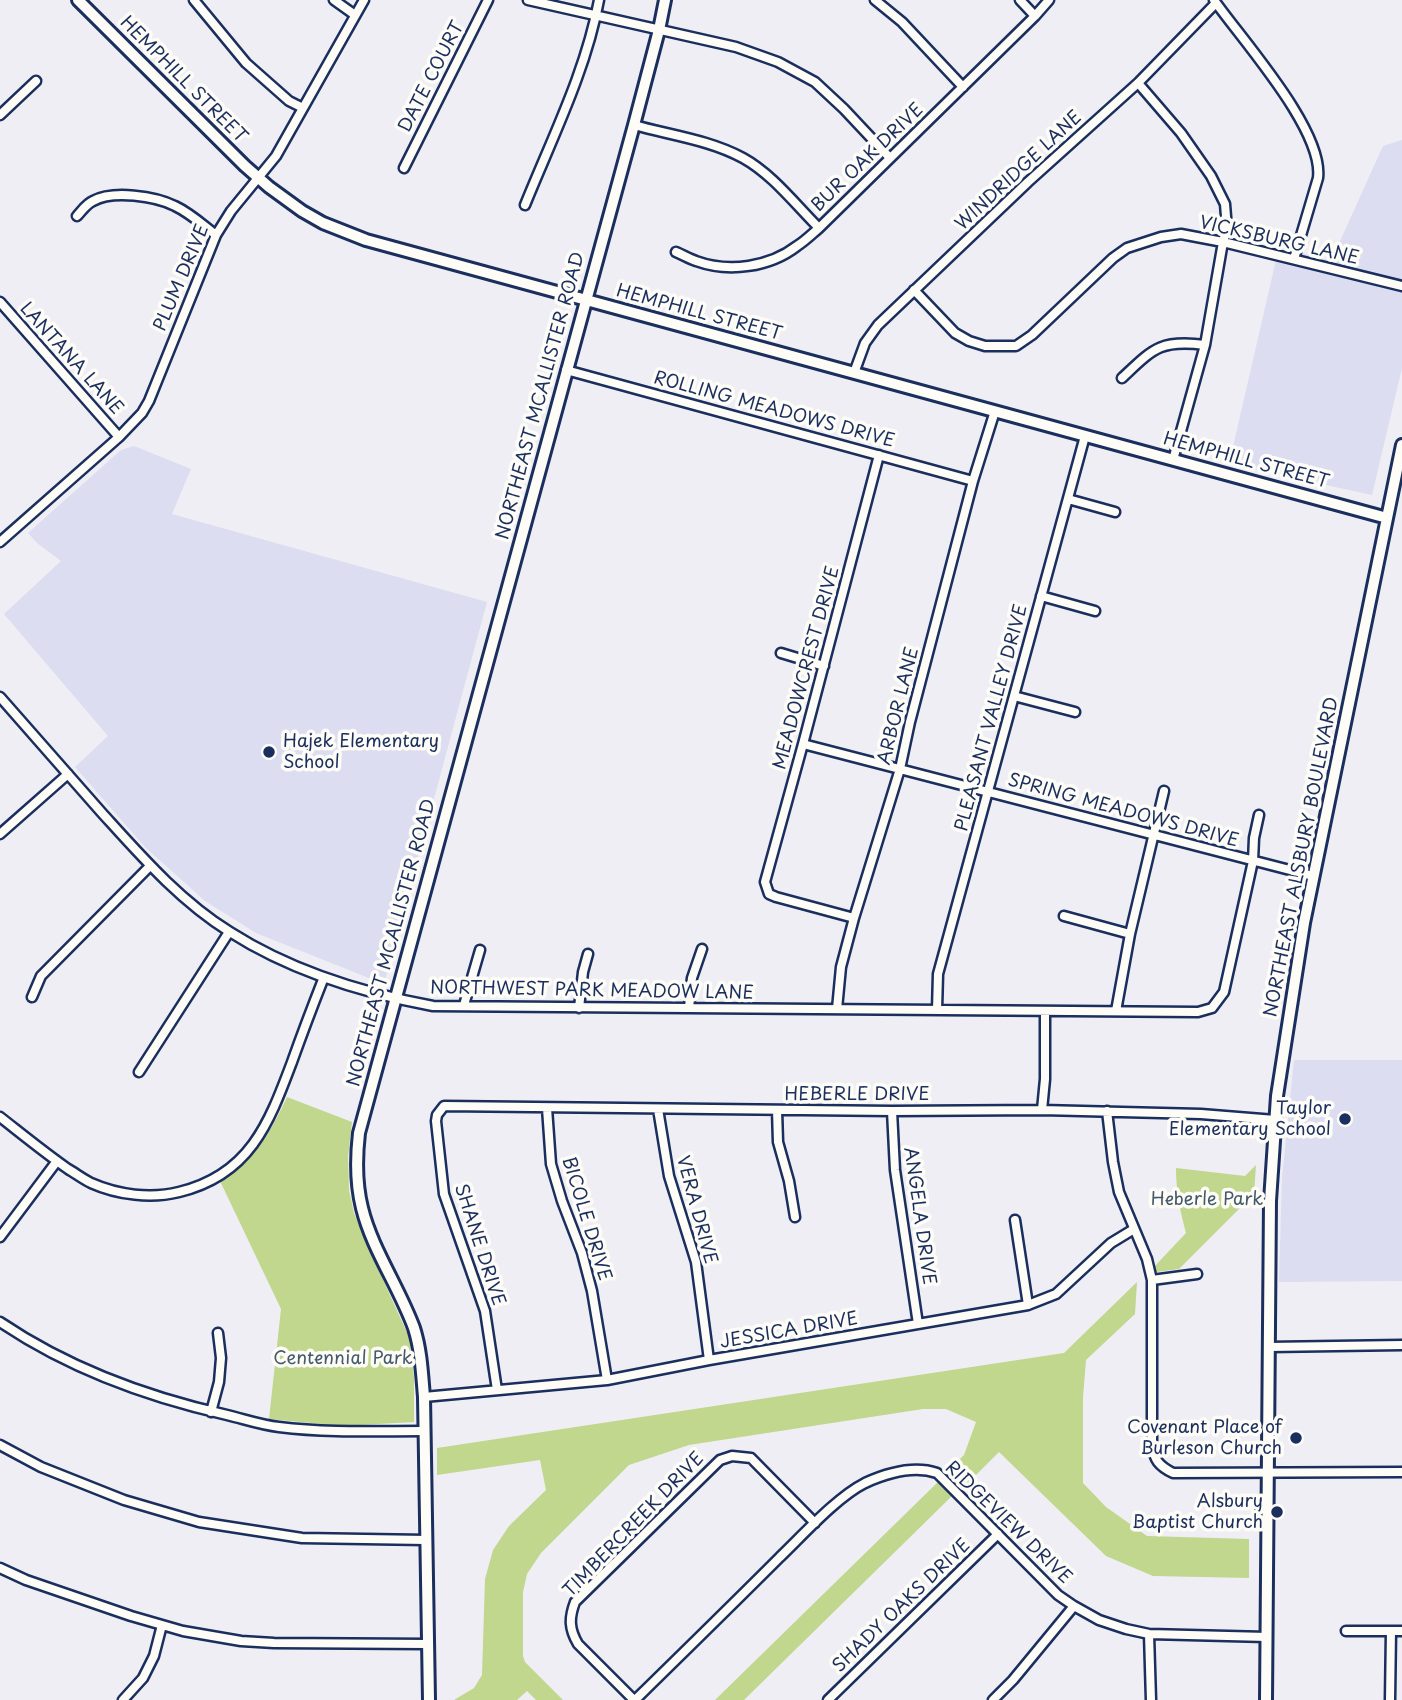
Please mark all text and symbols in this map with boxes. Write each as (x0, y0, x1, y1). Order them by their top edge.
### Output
street label: HEMPHILL STREET (115, 12, 251, 148)
street label: DATE COURT (395, 18, 469, 136)
street label: BUR OAK DRIVE (808, 99, 928, 217)
street label: WINDRIDGE LANE (951, 107, 1087, 235)
street label: VICKSBURG LANE (1197, 212, 1361, 270)
street label: PLUM DRIVE (150, 221, 214, 335)
street label: NORTHEAST MCALLISTER ROAD (492, 250, 590, 542)
street label: HEMPHILL STREET (614, 280, 784, 346)
street label: LANTANA LANE (15, 298, 127, 420)
street label: ROLLING MEADOWS DRIVE (651, 367, 897, 453)
street label: HEMPHILL STREET (1161, 428, 1331, 494)
street label: MEADOWCREST DRIVE (769, 564, 845, 772)
street label: PLEASANT VALLEY DRIVE (951, 602, 1033, 834)
street label: ARBOR LANE (874, 645, 924, 767)
street label: NORTHEAST ALSBURY BOULEVARD (1260, 695, 1344, 1019)
place label: Hajek Elementary School (283, 731, 439, 774)
marker: Hajek Elementary School (261, 744, 277, 760)
street label: SPRING MEADOWS DRIVE (1005, 770, 1241, 852)
street label: NORTHEAST MCALLISTER ROAD (343, 797, 441, 1089)
street label: NORTHWEST PARK MEADOW LANE (430, 977, 754, 1005)
street label: HEBERLE DRIVE (784, 1084, 930, 1106)
place label: Taylor Elementary School (1169, 1098, 1331, 1140)
marker: Taylor Elementary School (1337, 1111, 1353, 1127)
street label: ANGELA DRIVE (899, 1146, 939, 1286)
street label: BICOLE DRIVE (557, 1154, 615, 1284)
street label: VERA DRIVE (671, 1154, 721, 1266)
street label: SHANE DRIVE (449, 1181, 509, 1309)
park label: Heberle Park (1151, 1189, 1263, 1211)
street label: JESSICA DRIVE (718, 1308, 860, 1354)
park label: Centennial Park (273, 1348, 413, 1370)
place label: Covenant Place of Burleson Church (1127, 1417, 1282, 1460)
marker: Covenant Place of Burleson Church (1288, 1430, 1304, 1446)
street label: TIMBERCREEK DRIVE (559, 1448, 709, 1602)
street label: RIDGEVIEW DRIVE (940, 1457, 1076, 1589)
place label: Alsbury Baptist Church (1132, 1491, 1263, 1534)
marker: Alsbury Baptist Church (1269, 1504, 1285, 1520)
street label: SHADY OAKS DRIVE (829, 1535, 975, 1677)

